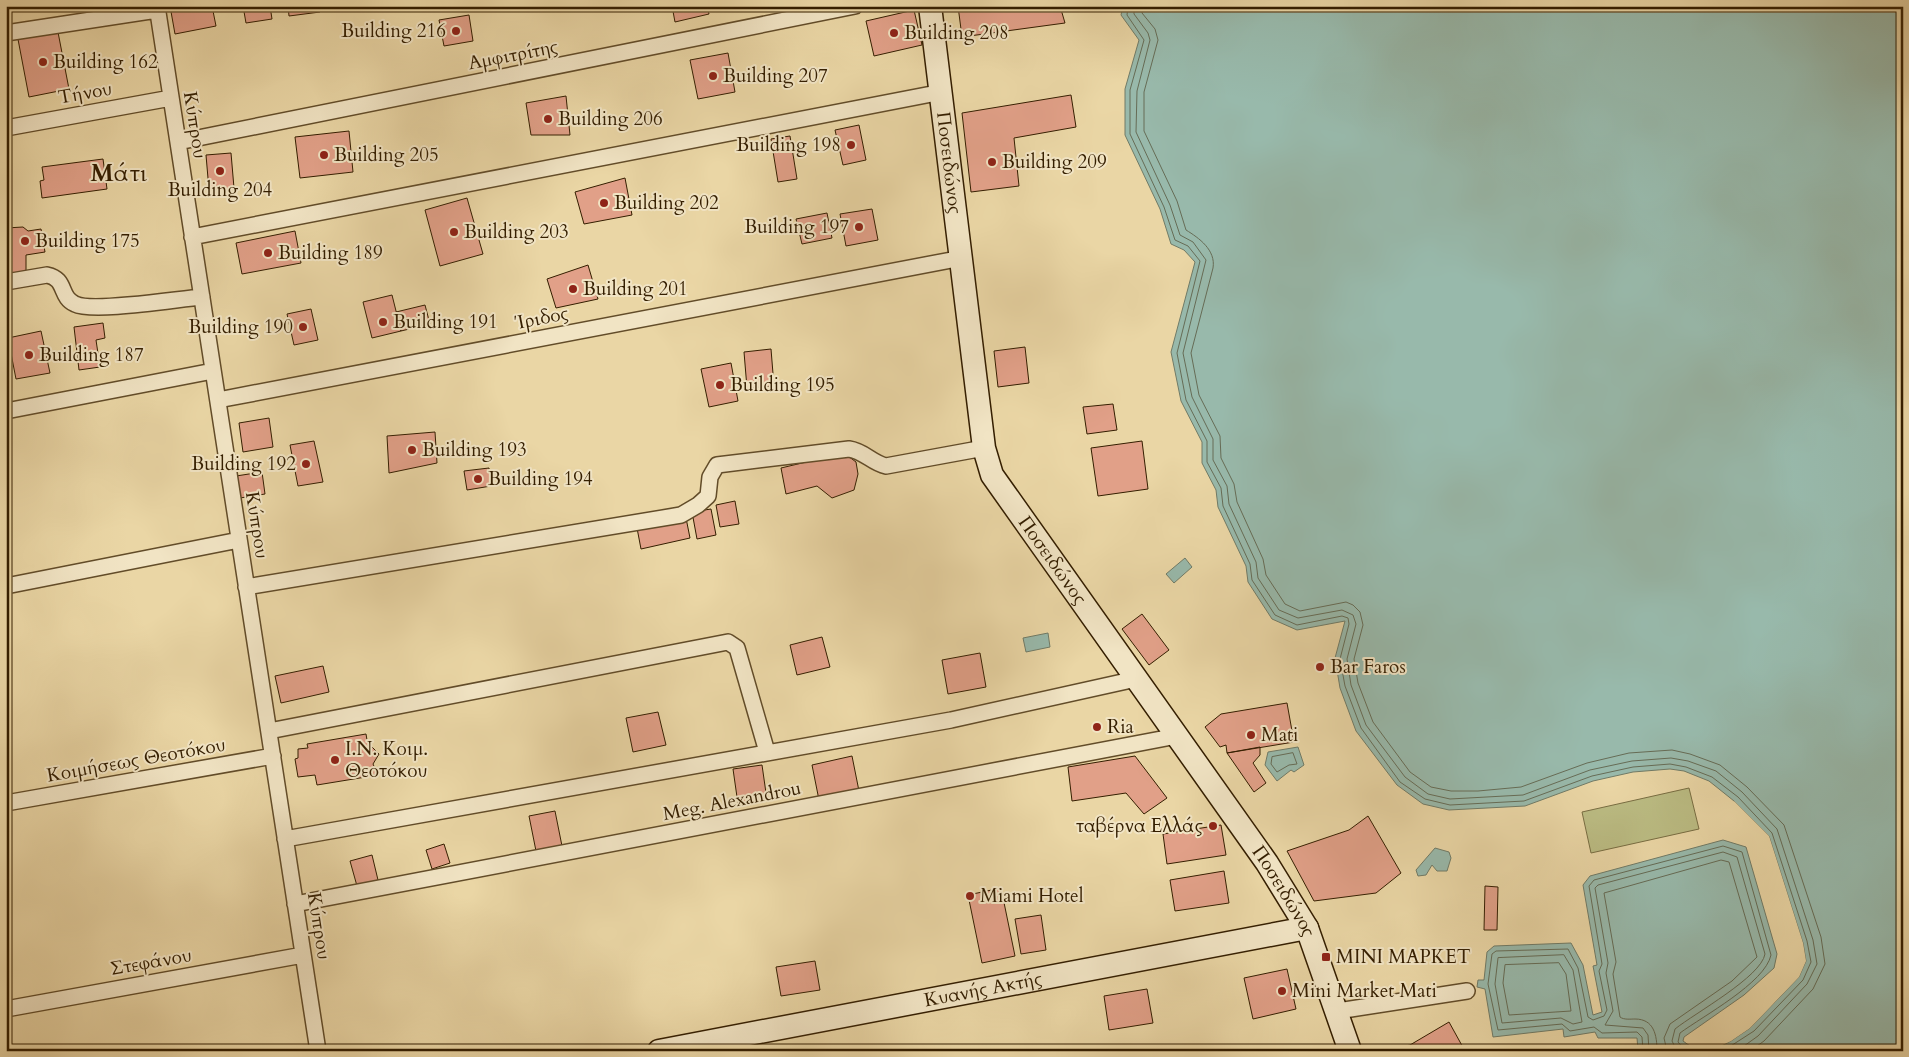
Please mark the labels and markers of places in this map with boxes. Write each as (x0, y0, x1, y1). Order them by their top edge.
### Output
place label: Building 216 (341, 18, 446, 44)
place label: Building 208 (904, 20, 1009, 46)
marker: Building 216 (450, 25, 462, 37)
marker: Building 208 (888, 27, 900, 39)
place label: Building 162 (53, 49, 158, 75)
marker: Building 162 (37, 56, 49, 68)
place label: Building 207 (723, 63, 828, 89)
marker: Building 207 (707, 70, 719, 82)
place label: Building 206 (558, 106, 663, 132)
marker: Building 206 (542, 113, 554, 125)
place label: Building 198 (736, 132, 841, 158)
marker: Building 198 (845, 139, 857, 151)
place label: Building 205 (334, 142, 439, 168)
marker: Building 205 (318, 149, 330, 161)
place label: Building 209 (1002, 149, 1107, 175)
marker: Building 209 (986, 156, 998, 168)
marker: Building 204 (214, 165, 226, 177)
place label: Building 204 (168, 177, 273, 203)
place label: Building 202 (614, 190, 719, 216)
marker: Building 202 (598, 197, 610, 209)
place label: Building 197 (744, 214, 849, 240)
place label: Building 203 (464, 219, 569, 245)
marker: Building 197 (853, 221, 865, 233)
marker: Building 203 (448, 226, 460, 238)
place label: Building 175 (35, 228, 140, 254)
marker: Building 175 (19, 235, 31, 247)
place label: Building 189 (278, 240, 383, 266)
marker: Building 189 (262, 247, 274, 259)
place label: Building 201 (583, 276, 688, 302)
marker: Building 201 (567, 283, 579, 295)
place label: Building 191 (393, 309, 498, 335)
place label: Building 190 (188, 314, 293, 340)
marker: Building 191 (377, 316, 389, 328)
marker: Building 190 (297, 321, 309, 333)
place label: Building 187 (39, 342, 144, 368)
marker: Building 187 (23, 349, 35, 361)
place label: Building 195 (730, 372, 835, 398)
marker: Building 195 (714, 379, 726, 391)
place label: Building 193 (422, 437, 527, 463)
marker: Building 193 (406, 444, 418, 456)
place label: Building 192 (191, 451, 296, 477)
marker: Building 192 (300, 458, 312, 470)
place label: Building 194 (488, 466, 593, 492)
marker: Building 194 (472, 473, 484, 485)
place label: Bar Faros (1330, 654, 1406, 680)
marker: Bar Faros (1314, 661, 1326, 673)
place label: Ria (1107, 714, 1134, 740)
marker: Ria (1091, 721, 1103, 733)
place label: Mati (1261, 722, 1298, 748)
marker: Mati (1245, 729, 1257, 741)
place label: Ι.Ν. Κοιμ. Θεοτόκου (345, 736, 428, 784)
marker: Ι.Ν. Κοιμ. Θεοτόκου (329, 754, 341, 766)
place label: ταβέρνα Ελλάς (1076, 813, 1203, 839)
marker: ταβέρνα Ελλάς (1207, 820, 1219, 832)
place label: Miami Hotel (980, 883, 1084, 909)
marker: Miami Hotel (964, 890, 976, 902)
place label: ΜΙΝΙ ΜΑΡΚΕΤ (1336, 944, 1471, 970)
marker: ΜΙΝΙ ΜΑΡΚΕΤ (1320, 951, 1332, 963)
place label: Mini Market Mati (1292, 978, 1437, 1004)
marker: Mini Market Mati (1276, 985, 1288, 997)

